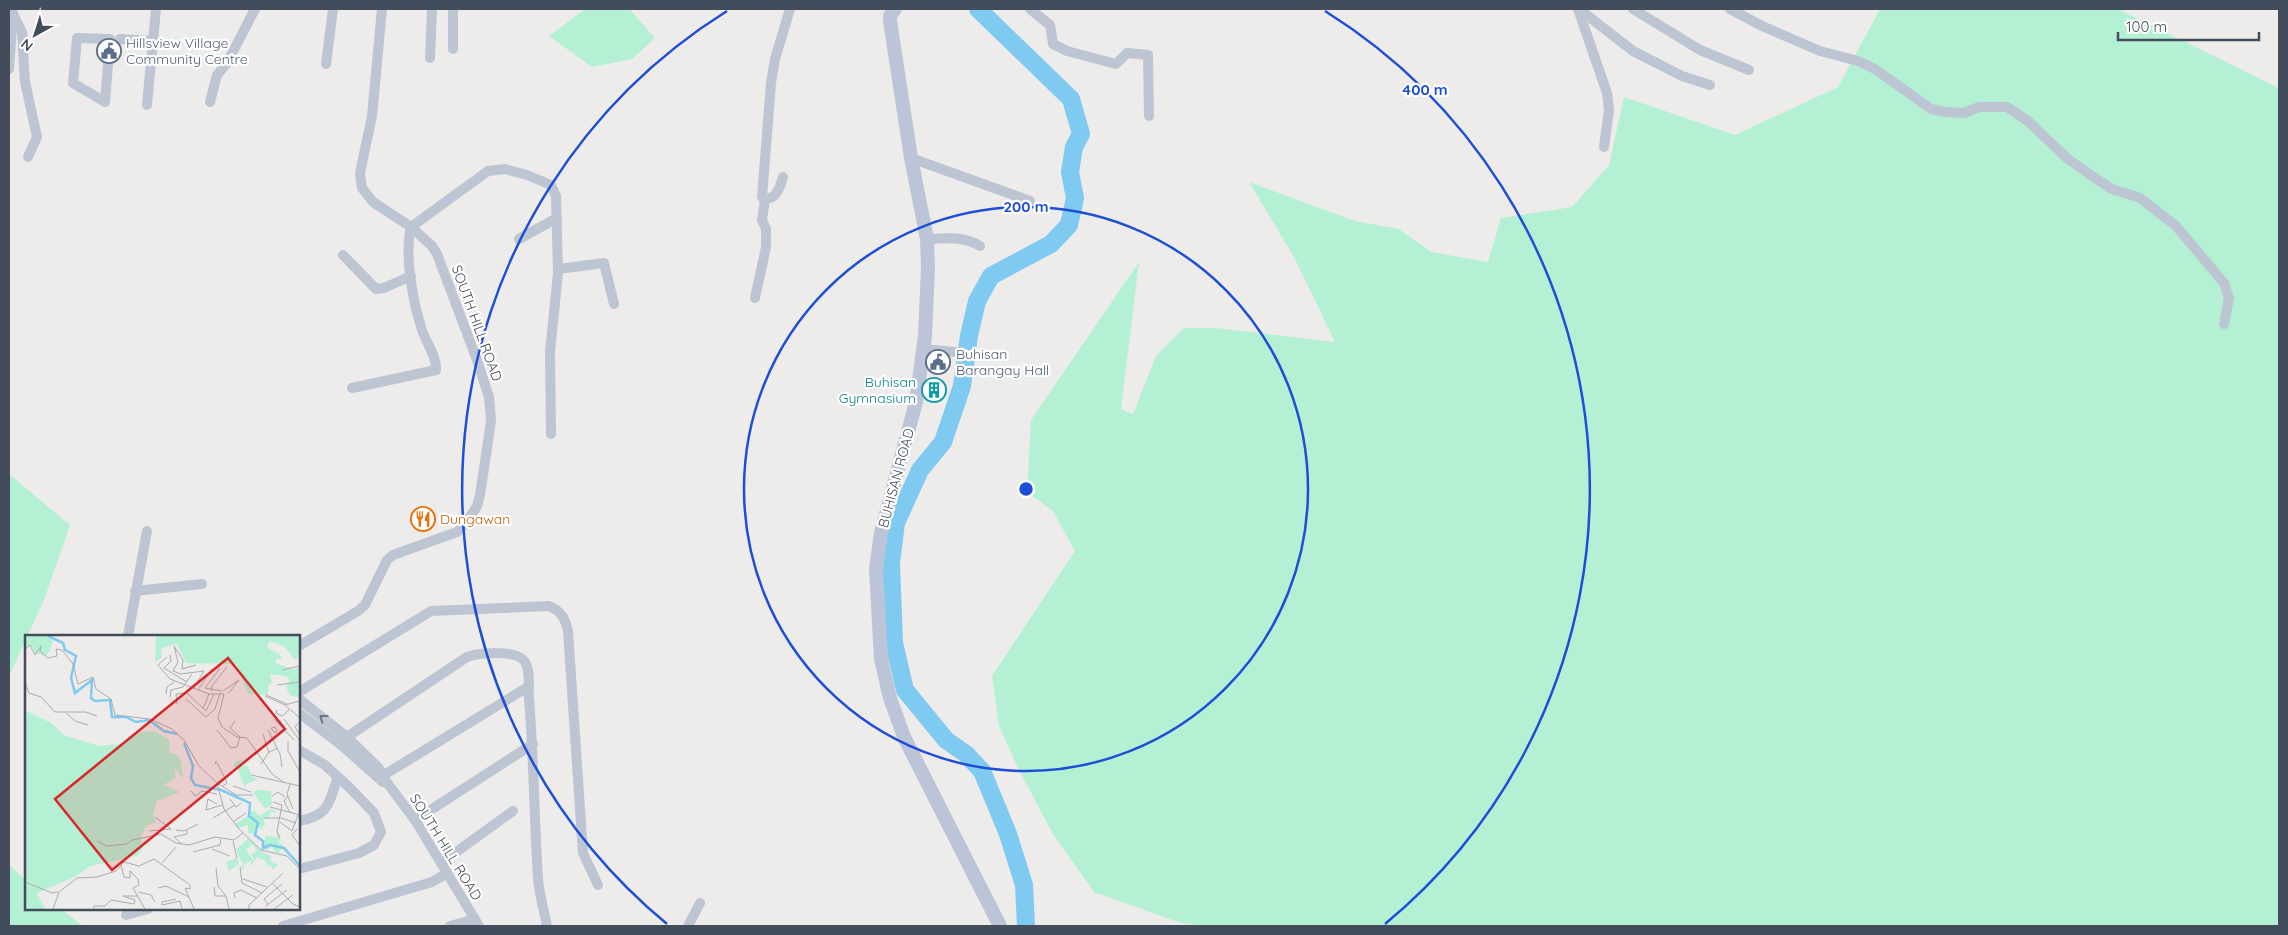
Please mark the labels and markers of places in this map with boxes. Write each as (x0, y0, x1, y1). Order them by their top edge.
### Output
place label: Hillsview Village Community Centre (126, 34, 248, 68)
public building icon: Hillsview Village Community Centre (96, 38, 122, 64)
place label: Buhisan Barangay Hall (956, 345, 1049, 379)
public building icon: Buhisan Barangay Hall (925, 349, 951, 375)
place label: Buhisan Gymnasium (839, 373, 916, 407)
building icon: Buhisan Gymnasium (921, 377, 947, 403)
centre of rings (1017, 480, 1035, 498)
restaurant icon: Dungawan (410, 506, 436, 532)
place label: Dungawan (440, 510, 510, 528)

